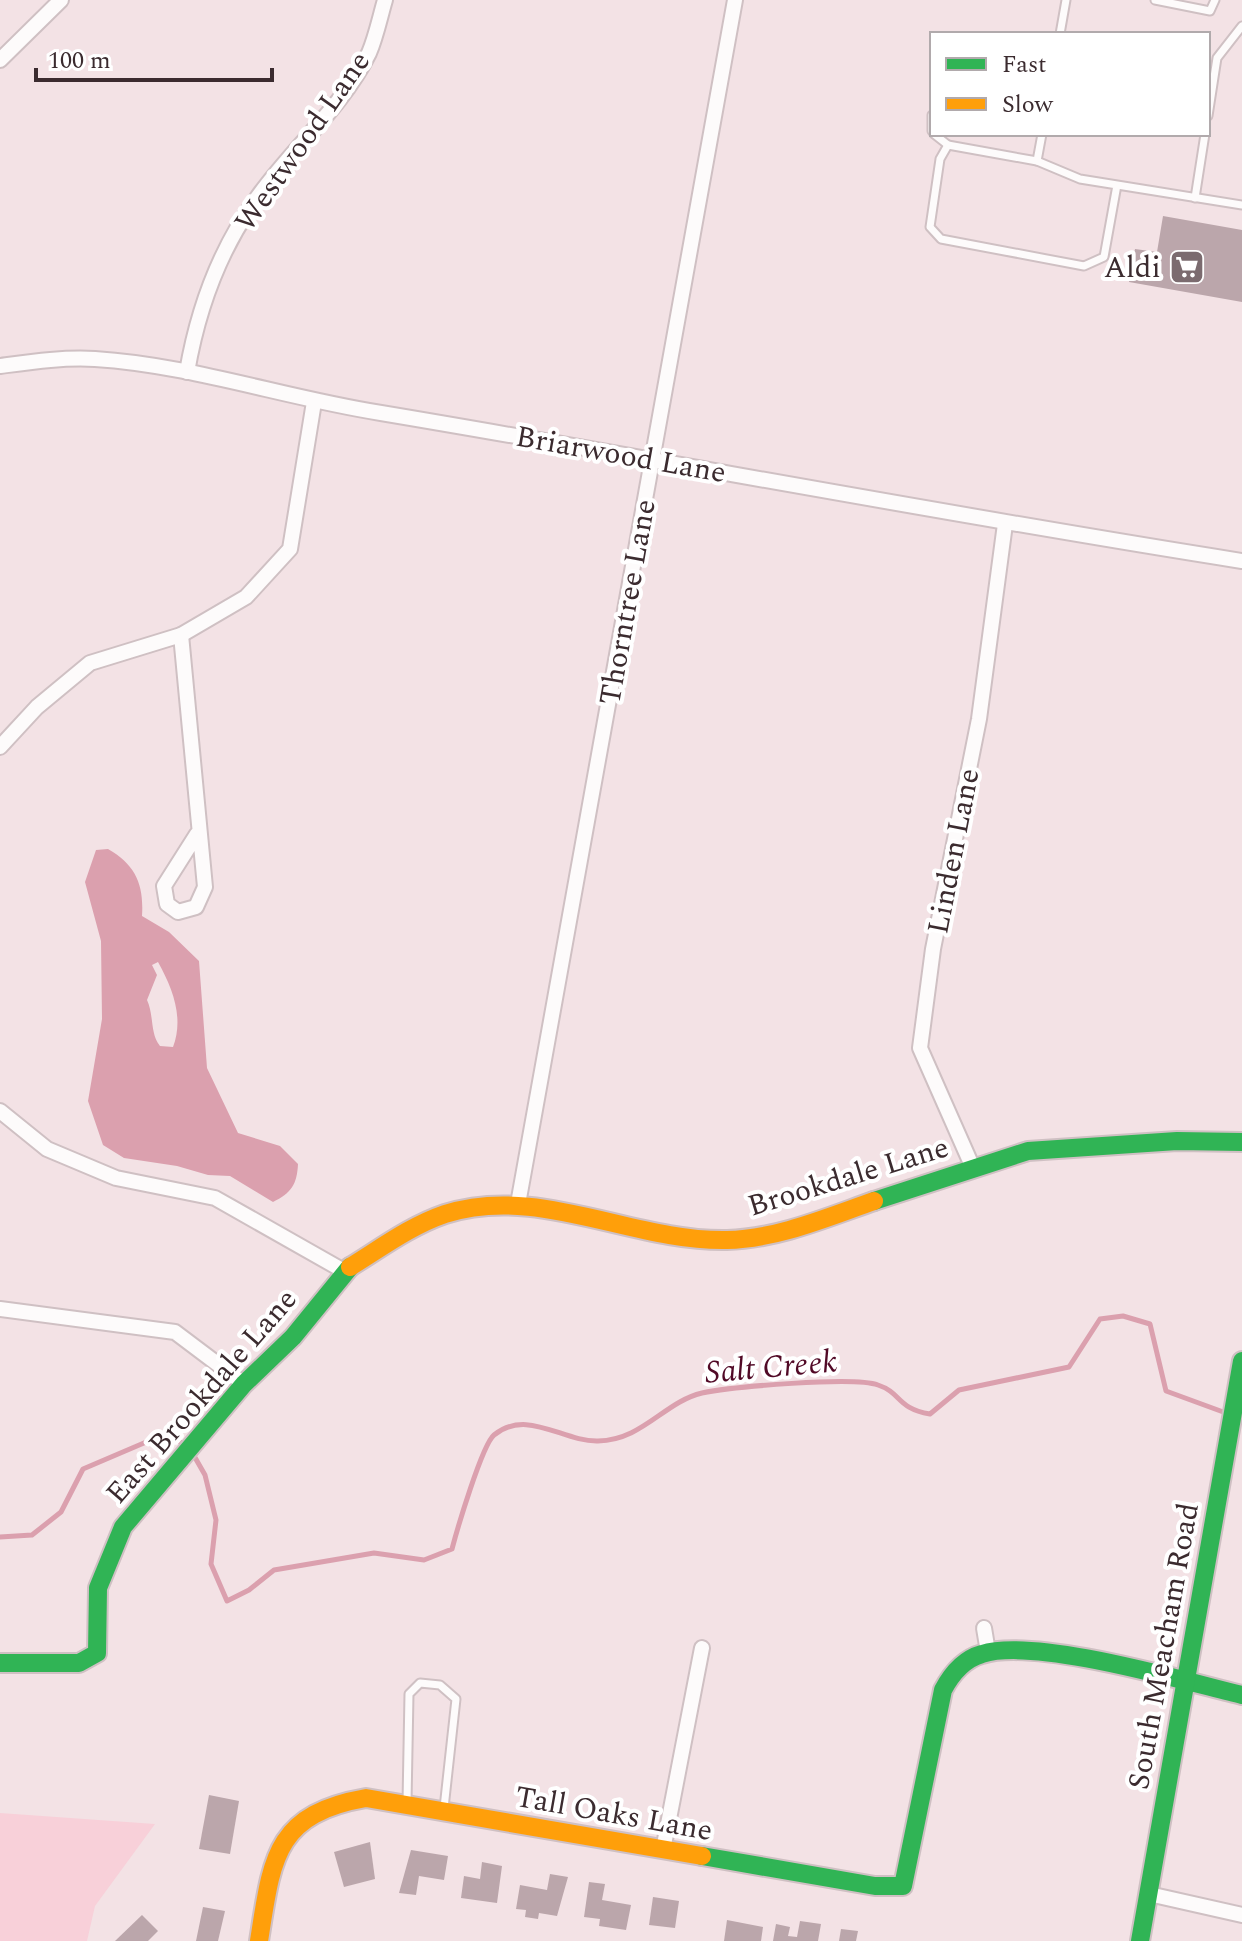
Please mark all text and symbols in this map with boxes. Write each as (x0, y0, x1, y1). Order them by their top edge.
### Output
scale bar (36, 32, 272, 82)
legend (930, 32, 1210, 136)
street label: Westwood Lane (223, 42, 382, 242)
text: 100 m (48, 43, 111, 79)
text: Fast (1002, 47, 1047, 83)
text: Slow (1002, 87, 1054, 123)
place label: Aldi (1104, 245, 1161, 291)
supermarket icon: Aldi (1168, 248, 1206, 286)
street label: Briarwood Lane (512, 414, 730, 496)
street label: Thorntree Lane (587, 496, 669, 709)
street label: Linden Lane (915, 765, 993, 938)
street label: Brookdale Lane (742, 1125, 955, 1229)
street label: East Brookdale Lane (95, 1279, 309, 1515)
water label: Salt Creek (703, 1337, 839, 1398)
street label: South Meacham Road (1116, 1499, 1212, 1793)
street label: Tall Oaks Lane (512, 1774, 716, 1854)

